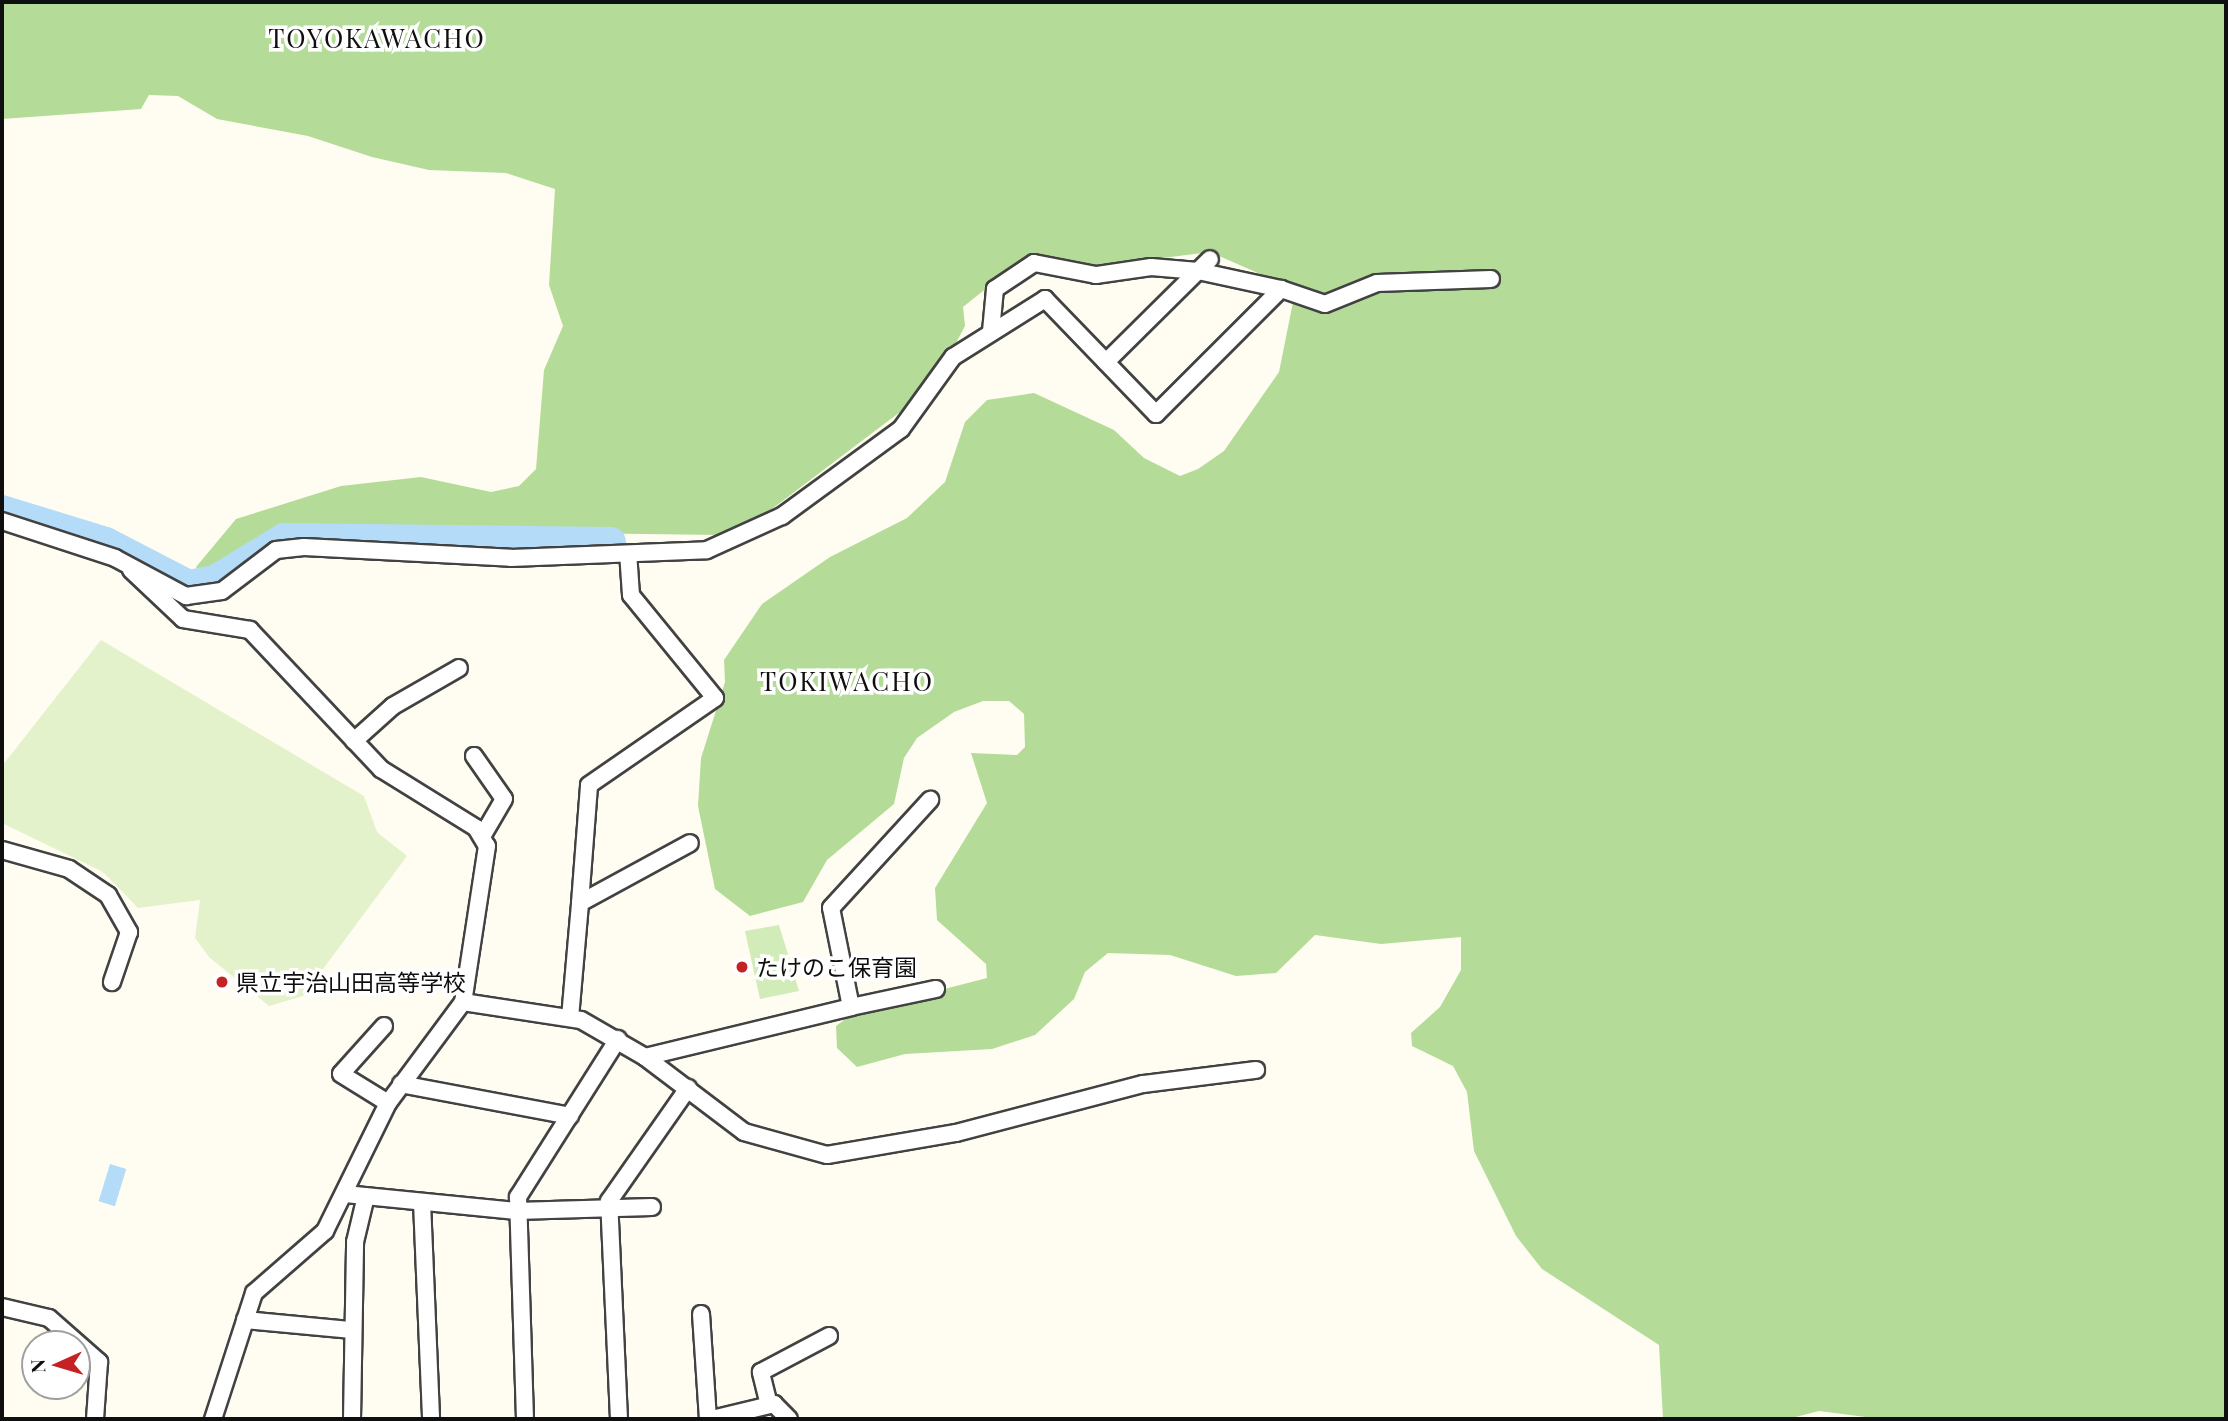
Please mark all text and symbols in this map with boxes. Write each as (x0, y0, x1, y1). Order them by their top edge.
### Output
district label: TOYOKAWACHO (270, 22, 484, 54)
district label: TOKIWACHO (761, 665, 933, 697)
place label: たけのこ保育園 (756, 953, 917, 981)
marker: たけのこ保育園 (734, 959, 750, 975)
place label: 県立宇治山田高等学校 (236, 968, 466, 996)
marker: 県立宇治山田高等学校 (214, 974, 230, 990)
north arrow (21, 1330, 91, 1400)
text: N (24, 1359, 50, 1374)

